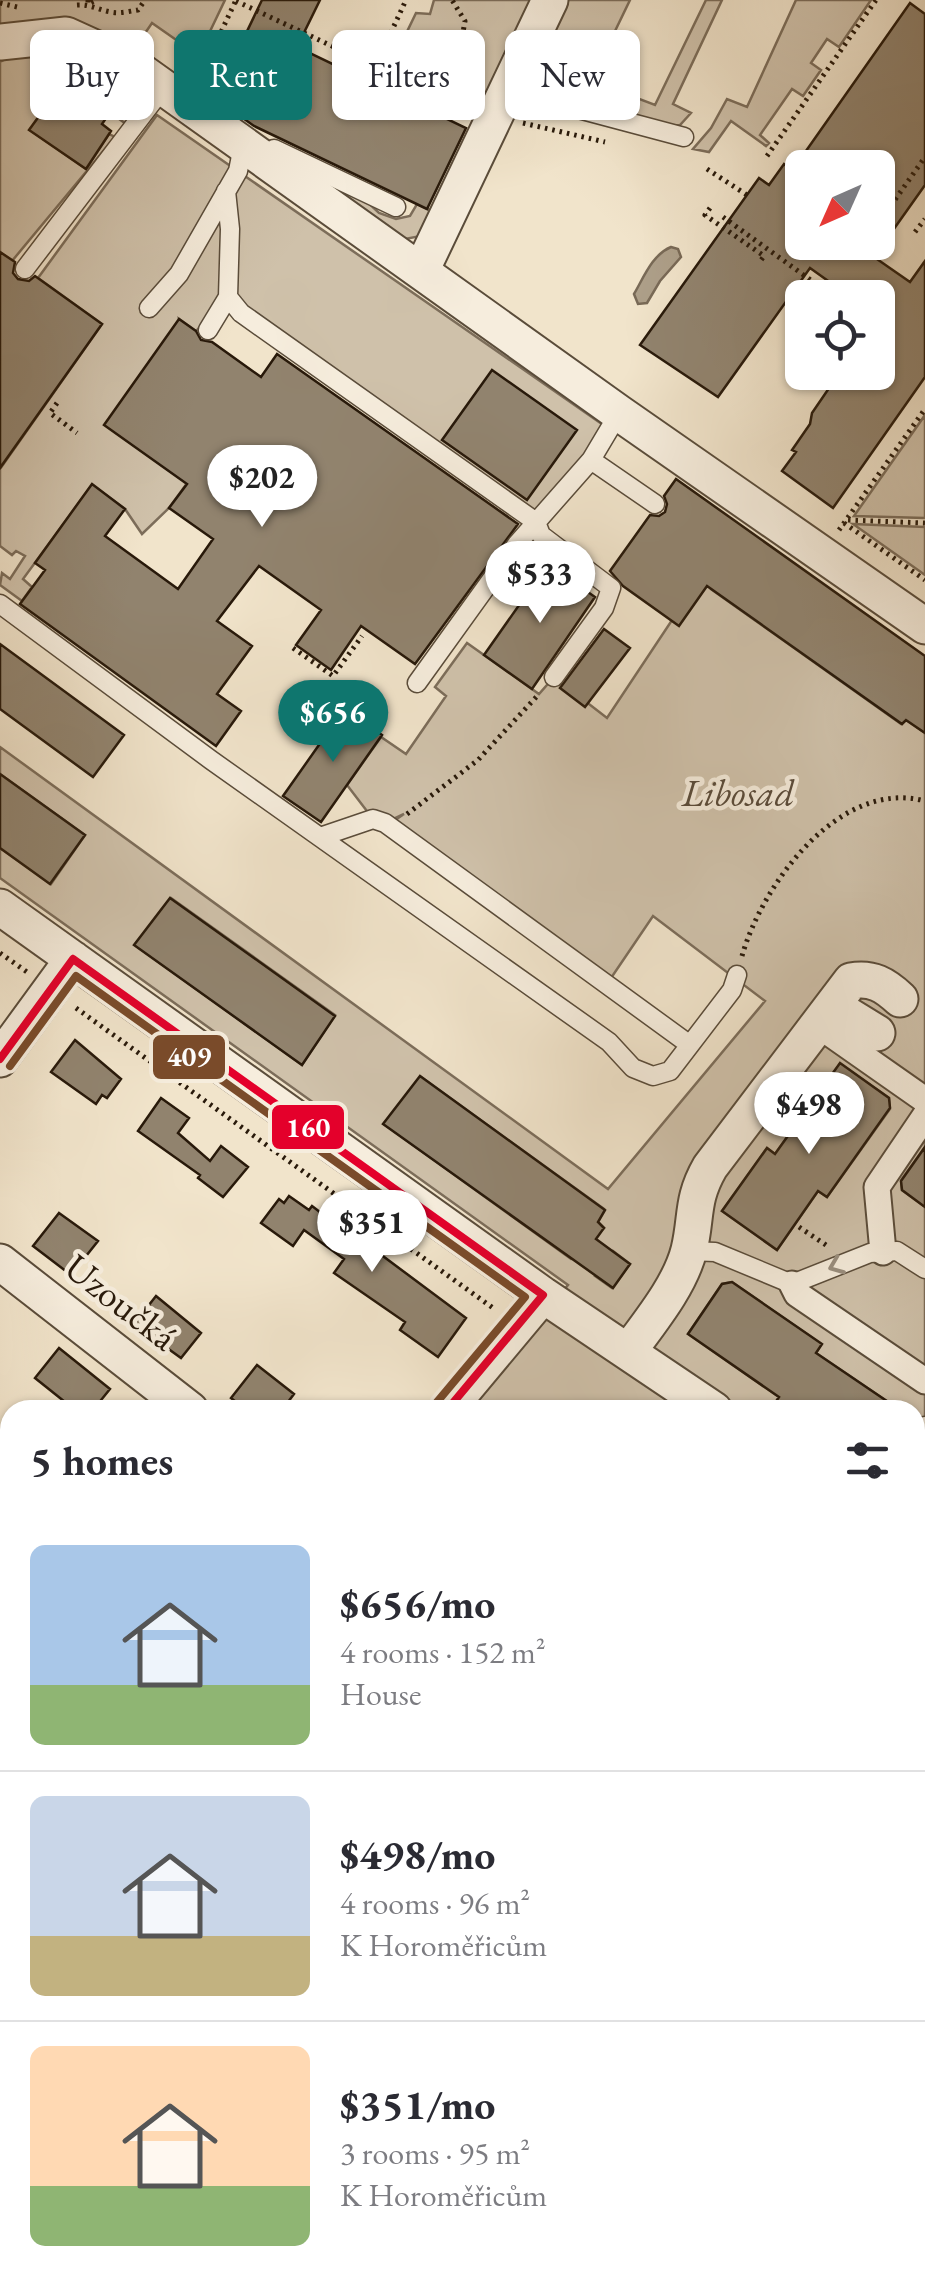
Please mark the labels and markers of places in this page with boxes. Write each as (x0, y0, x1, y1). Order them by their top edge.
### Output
pin: $202 (203, 445, 321, 530)
pin: $533 (481, 541, 599, 626)
pin: $656 (274, 680, 392, 765)
pin: $498 (750, 1072, 868, 1157)
pin: $351 (313, 1190, 431, 1275)

